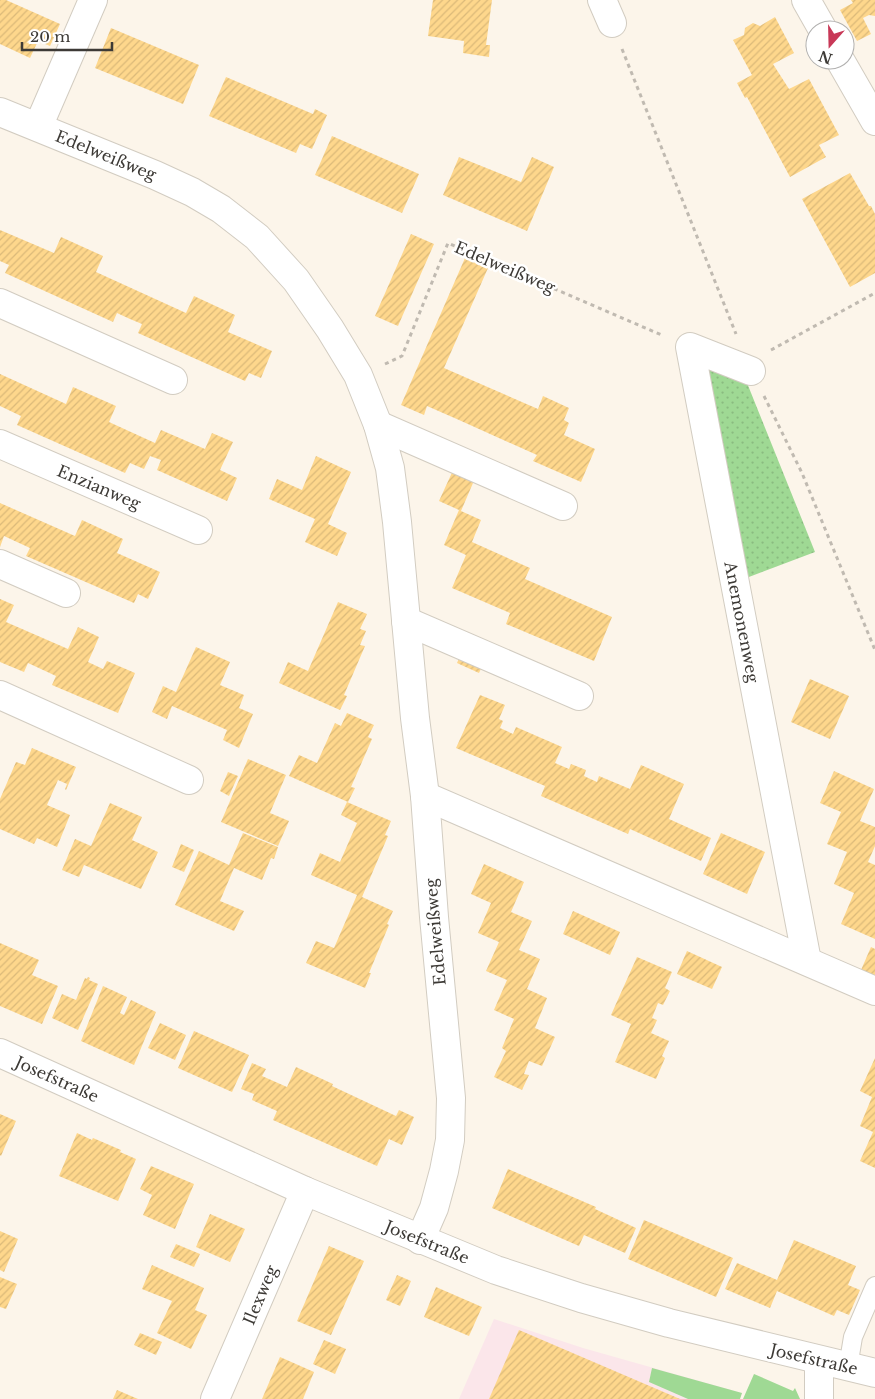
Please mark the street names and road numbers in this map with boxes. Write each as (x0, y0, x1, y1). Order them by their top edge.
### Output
street label: Edelweißweg (53, 126, 160, 185)
street label: Edelweißweg (452, 237, 559, 297)
street label: Enzianweg (54, 460, 144, 514)
street label: Anemonenweg (720, 559, 764, 685)
street label: Edelweißweg (420, 877, 450, 986)
street label: Josefstraße (10, 1051, 102, 1106)
street label: Josefstraße (380, 1215, 472, 1268)
street label: Ilexweg (239, 1262, 282, 1328)
street label: Josefstraße (766, 1339, 860, 1379)

